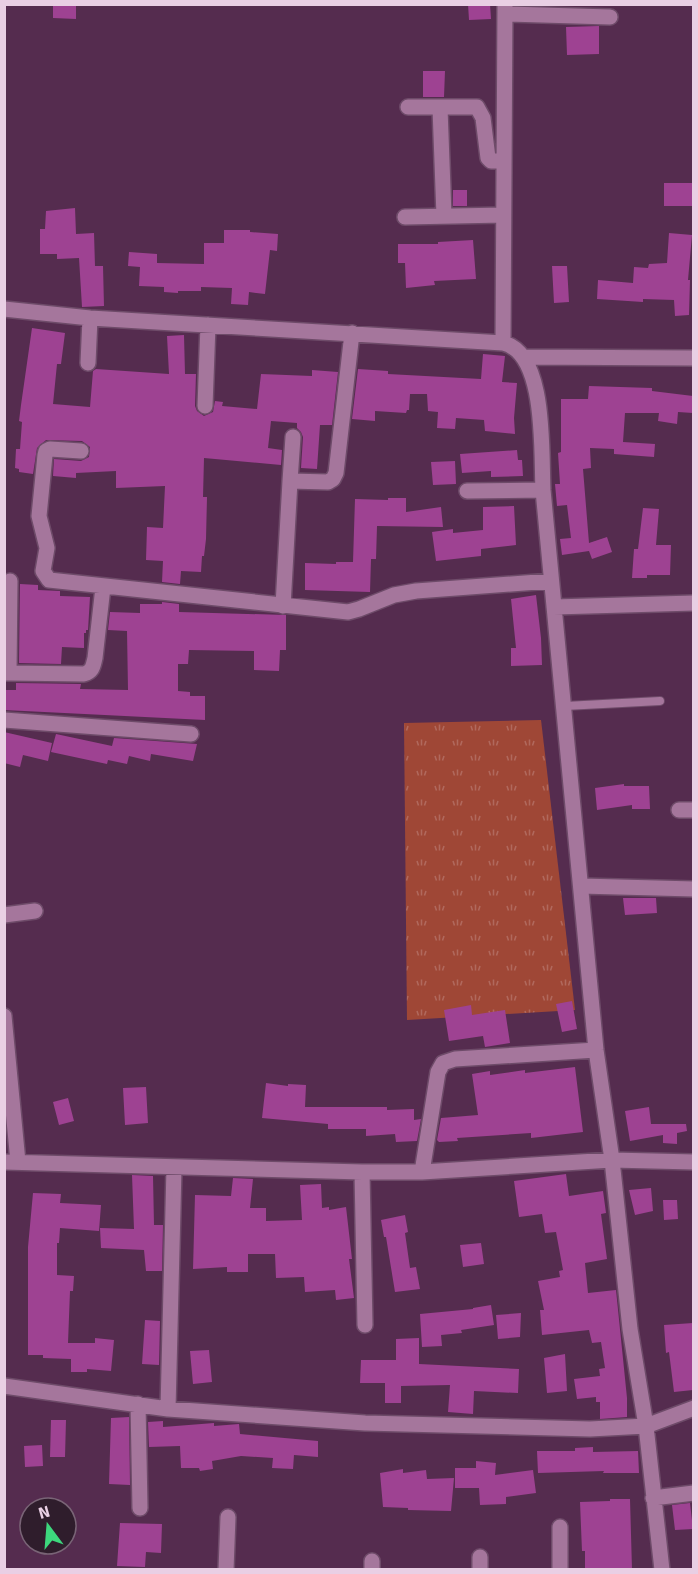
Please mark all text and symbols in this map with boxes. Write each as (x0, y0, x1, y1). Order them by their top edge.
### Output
north arrow (18, 1496, 78, 1556)
text: N (36, 1501, 52, 1524)

